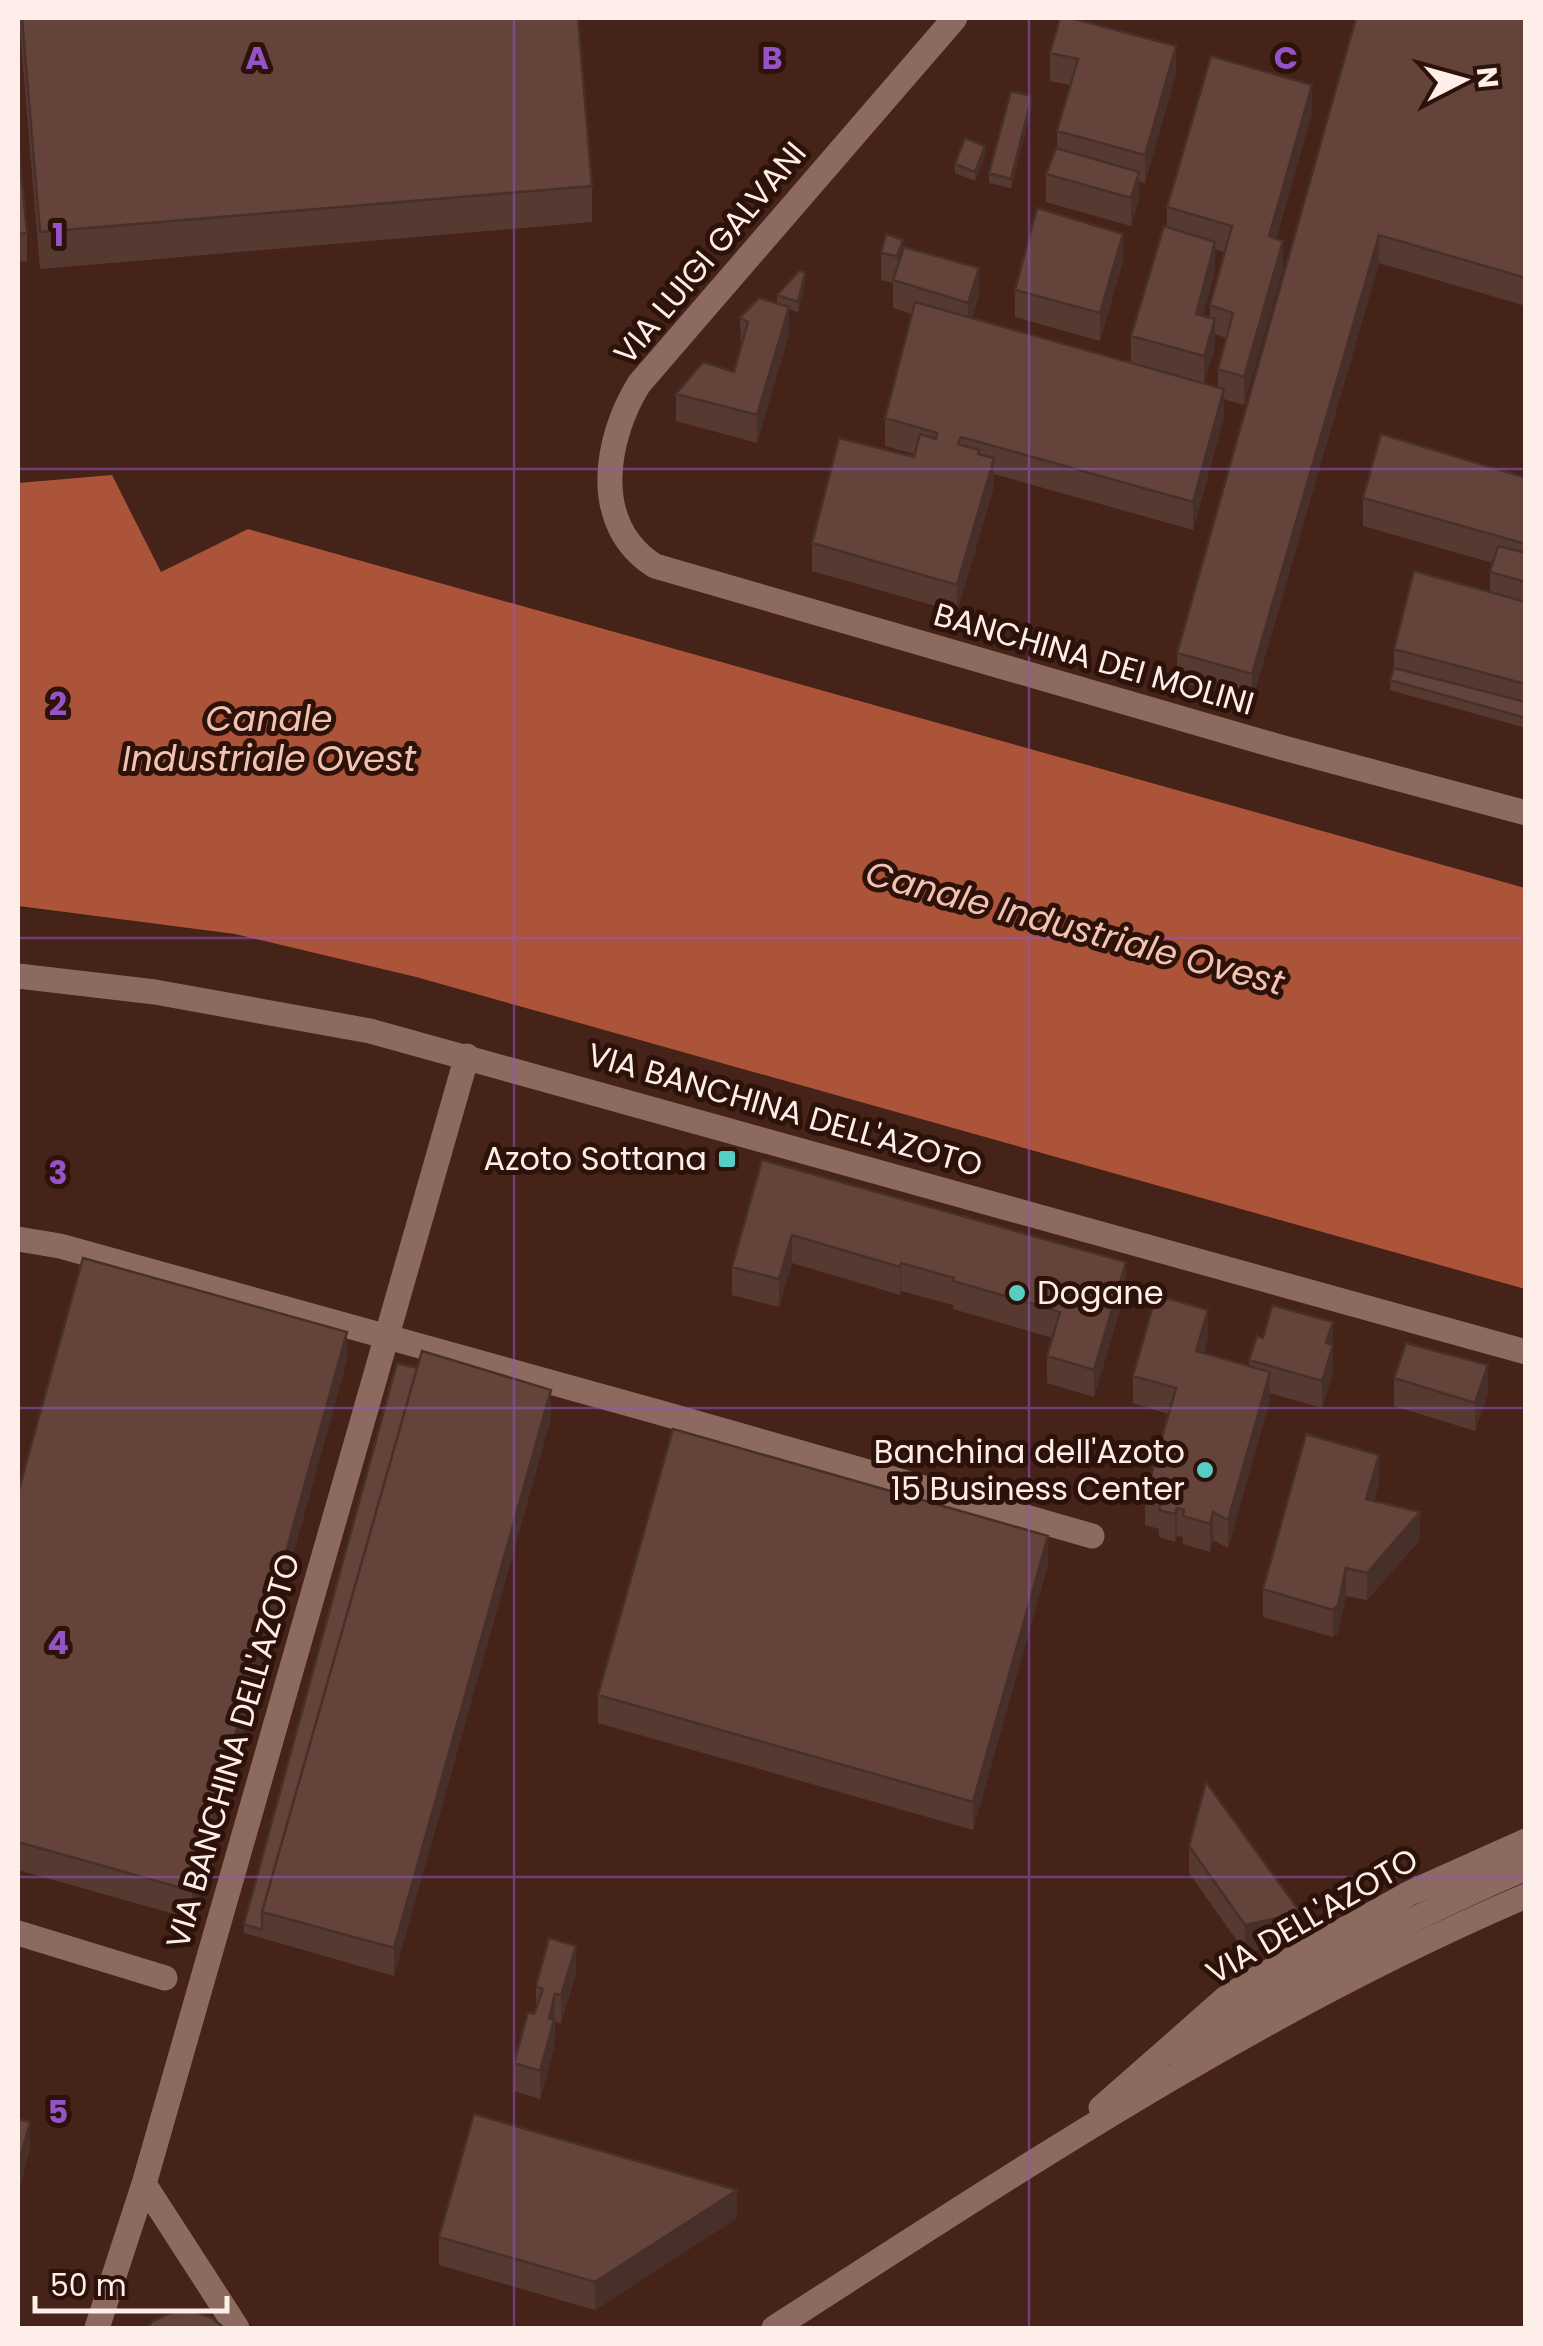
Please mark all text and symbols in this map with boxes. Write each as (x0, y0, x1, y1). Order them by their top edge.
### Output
north arrow (1413, 30, 1513, 130)
text: A (245, 35, 269, 80)
text: B (761, 35, 783, 80)
text: C (1274, 35, 1298, 80)
text: N (1467, 65, 1508, 90)
street label: VIA LUIGI GALVANI (603, 132, 816, 374)
text: 1 (52, 212, 64, 257)
street label: BANCHINA DEI MOLINI (929, 591, 1260, 726)
text: 2 (49, 681, 67, 726)
water label: Canale Industriale Ovest (122, 694, 417, 783)
water label: Canale Industriale Ovest (860, 848, 1291, 1007)
street label: VIA BANCHINA DELL'AZOTO (582, 1032, 988, 1188)
place label: Azoto Sottana (483, 1136, 707, 1181)
marker: Azoto Sottana (716, 1148, 738, 1170)
text: 3 (48, 1150, 68, 1195)
place label: Dogane (1037, 1270, 1164, 1315)
marker: Dogane (1006, 1282, 1028, 1304)
place label: Banchina dell'Azoto 15 Business Center (874, 1429, 1185, 1511)
marker: Banchina dell'Azoto 15 Business Center (1194, 1459, 1216, 1481)
street label: VIA BANCHINA DELL'AZOTO (155, 1548, 311, 1954)
text: 4 (47, 1620, 69, 1665)
street label: VIA DELL'AZOTO (1197, 1837, 1426, 1995)
text: 5 (48, 2089, 68, 2134)
scale bar (35, 2251, 228, 2313)
text: 50 m (50, 2264, 127, 2307)

